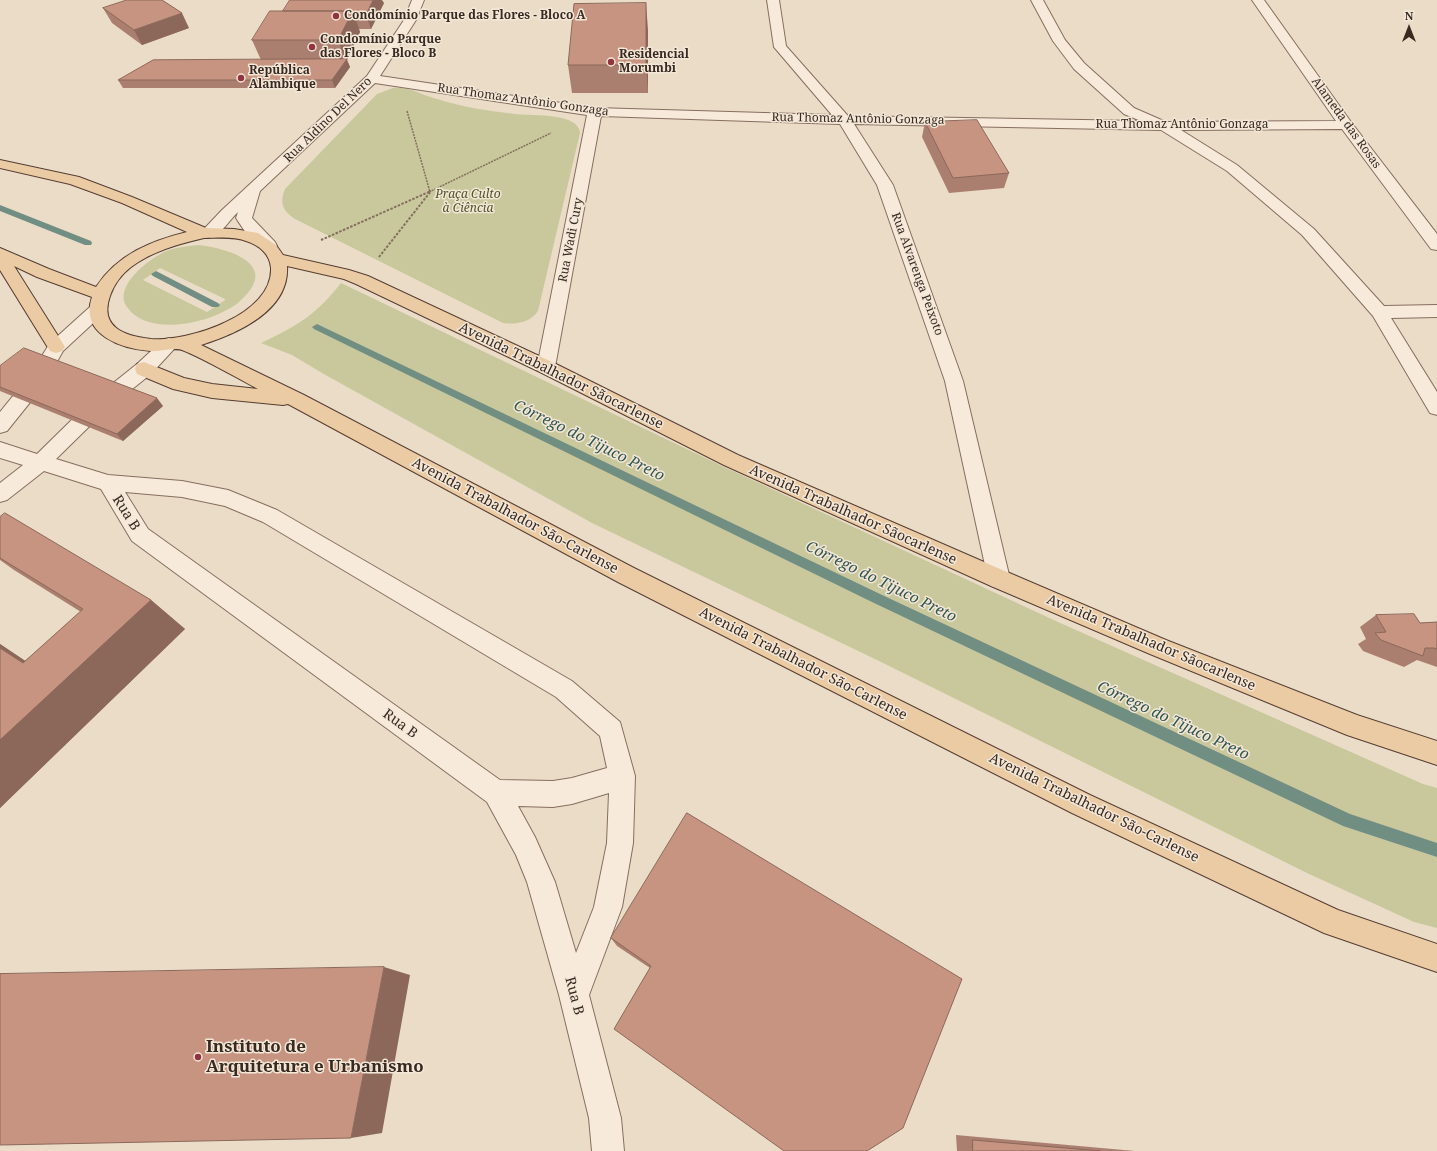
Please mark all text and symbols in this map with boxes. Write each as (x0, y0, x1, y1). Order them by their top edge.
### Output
north arrow (1389, 8, 1429, 48)
text: N (1405, 8, 1413, 23)
place label: Condomínio Parque das Flores - Bloco A (344, 9, 586, 23)
marker: Condomínio Parque das Flores - Bloco A (331, 11, 341, 21)
place label: Condomínio Parque das Flores - Bloco B (320, 33, 441, 61)
marker: Condomínio Parque das Flores - Bloco B (307, 42, 317, 52)
place label: Residencial Morumbi (619, 48, 689, 76)
marker: Residencial Morumbi (606, 57, 616, 67)
place label: República Alambique (249, 64, 316, 92)
marker: República Alambique (236, 73, 246, 83)
street label: Rua Aldino Del Nero (281, 74, 375, 166)
street label: Alameda das Rosas (1308, 75, 1384, 171)
street label: Rua Thomaz Antônio Gonzaga (436, 81, 610, 119)
street label: Rua Thomaz Antônio Gonzaga (771, 110, 945, 128)
street label: Rua Thomaz Antônio Gonzaga (1096, 118, 1268, 132)
park label: Praça Culto à Ciência (435, 188, 501, 216)
street label: Rua Wadi Cury (556, 197, 586, 283)
street label: Rua Alvarenga Peixoto (888, 210, 946, 338)
street label: Avenida Trabalhador Sãocarlense (456, 319, 666, 433)
water label: Córrego do Tijuco Preto (511, 397, 667, 485)
street label: Avenida Trabalhador São-Carlense (409, 454, 621, 578)
street label: Avenida Trabalhador Sãocarlense (747, 462, 959, 568)
street label: Rua B (109, 492, 143, 534)
water label: Córrego do Tijuco Preto (803, 538, 959, 626)
street label: Avenida Trabalhador Sãocarlense (1044, 591, 1258, 695)
street label: Avenida Trabalhador São-Carlense (696, 604, 910, 724)
water label: Córrego do Tijuco Preto (1094, 678, 1252, 764)
street label: Rua B (379, 706, 421, 742)
street label: Avenida Trabalhador São-Carlense (986, 750, 1202, 866)
street label: Rua B (561, 975, 587, 1017)
place label: Instituto de Arquitetura e Urbanismo (206, 1037, 424, 1077)
marker: Instituto de Arquitetura e Urbanismo (193, 1052, 203, 1062)

